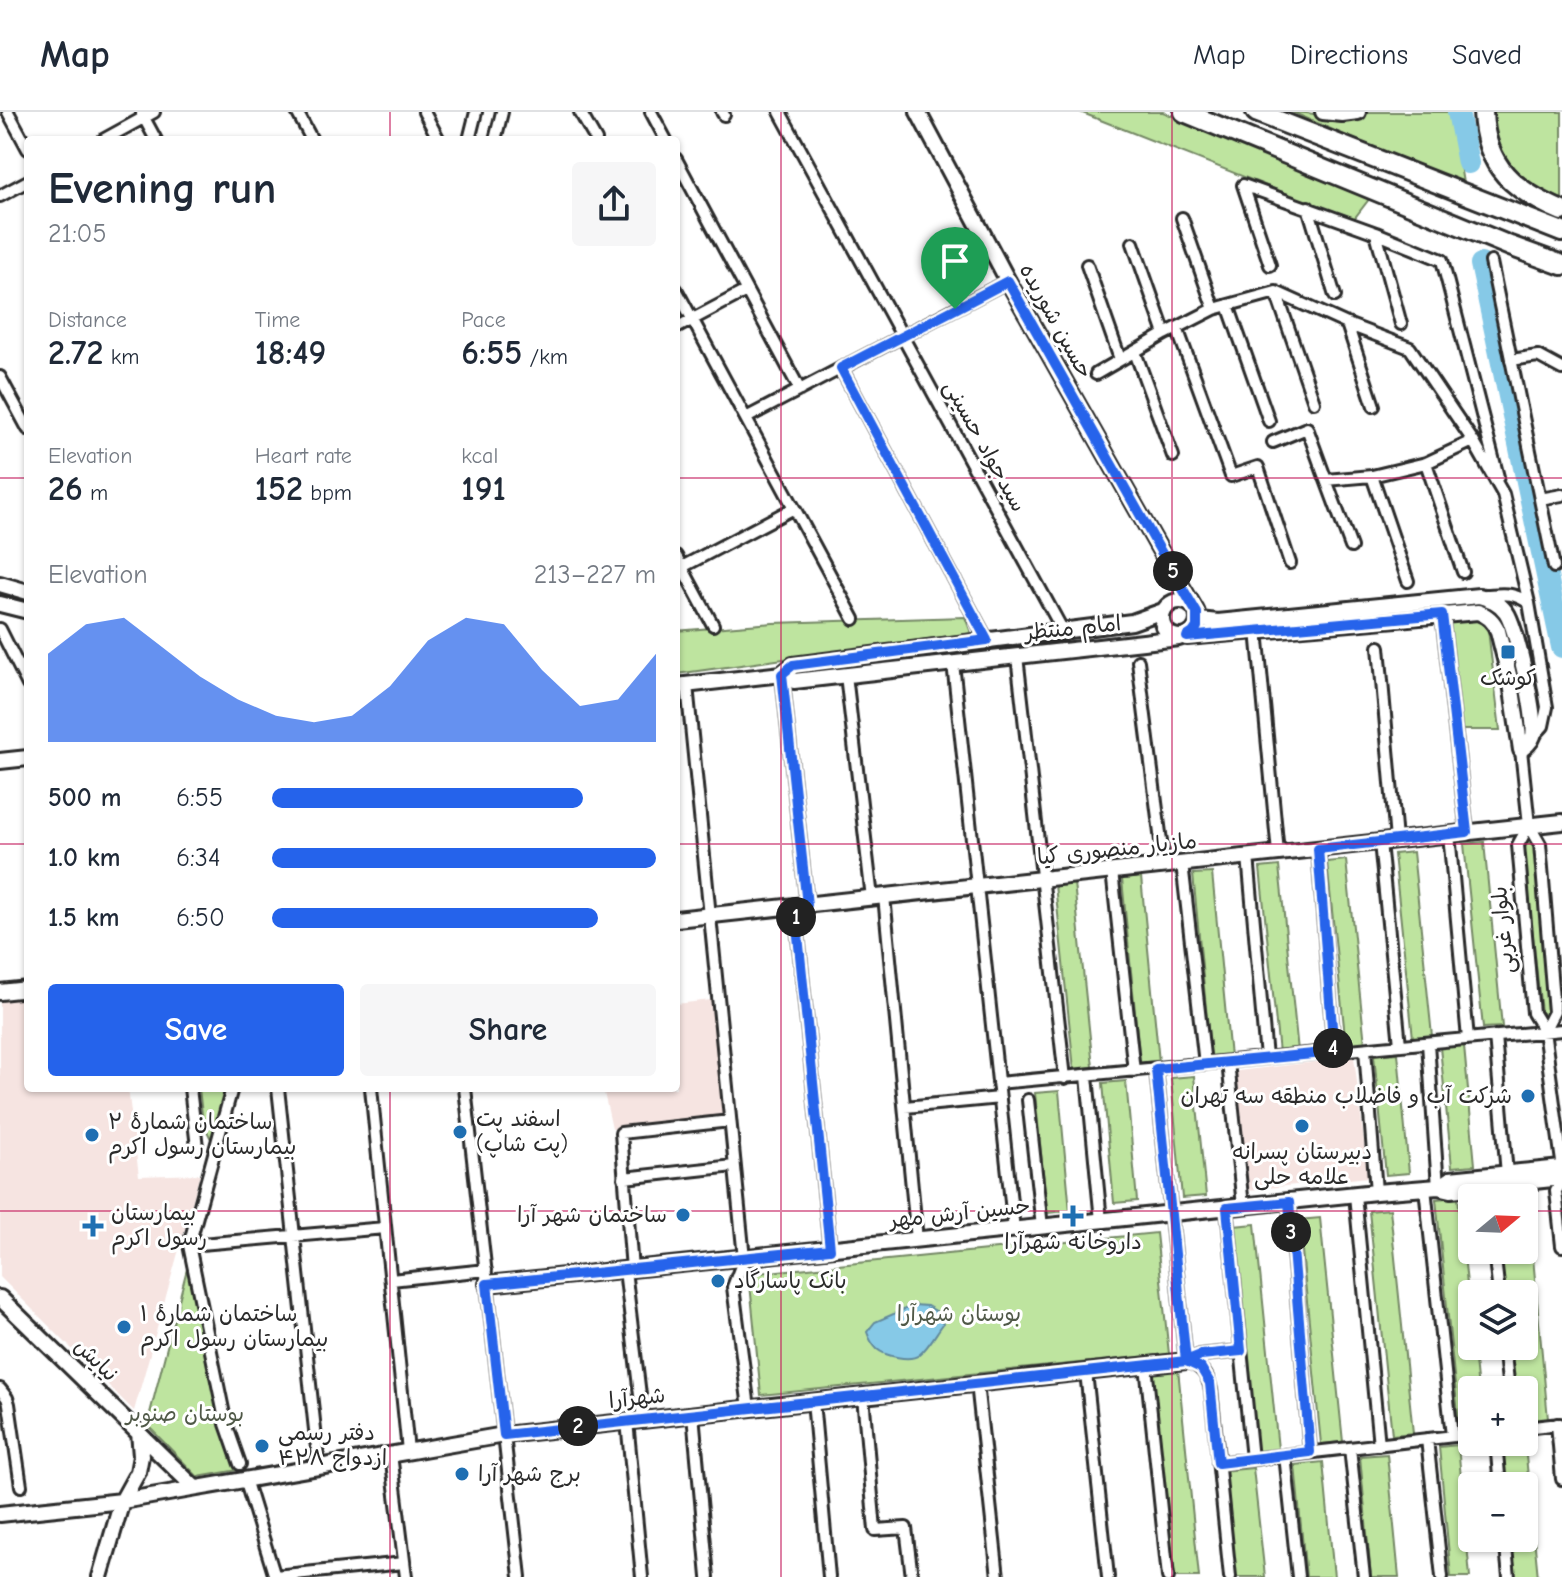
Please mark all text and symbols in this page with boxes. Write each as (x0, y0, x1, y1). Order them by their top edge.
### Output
text: Map (40, 33, 110, 77)
text: Map (1193, 39, 1246, 71)
text: Directions (1290, 39, 1408, 71)
text: Saved (1452, 39, 1522, 71)
button: share (572, 162, 656, 246)
text: Evening run (48, 163, 276, 214)
text: 21:05 (48, 219, 107, 249)
pin (921, 227, 989, 309)
icon: arrive (933, 239, 977, 283)
street label: حسین شوریده (1014, 259, 1098, 383)
text: Distance (48, 307, 127, 333)
text: Time (255, 307, 300, 333)
text: Pace (461, 307, 506, 333)
text: 2.72 (48, 333, 103, 373)
text: 18:49 (255, 333, 326, 373)
text: 6:55 (461, 333, 522, 373)
text: km (103, 344, 140, 370)
text: /km (522, 344, 568, 370)
street label: سیدجواد حسینی (937, 376, 1032, 517)
text: Elevation (48, 443, 132, 469)
text: Heart rate (255, 443, 352, 469)
text: kcal (461, 443, 498, 469)
text: 26 (48, 469, 83, 509)
text: 152 (255, 469, 303, 509)
text: 191 (461, 469, 506, 509)
text: m (83, 480, 108, 506)
text: bpm (303, 480, 352, 506)
pin: 5 (1153, 551, 1193, 591)
text: 5 (1167, 558, 1179, 584)
text: Elevation (48, 560, 148, 590)
text: 213–227 m (534, 560, 656, 590)
street label: امام منتظر (1022, 610, 1123, 649)
marker: کوشک (1499, 643, 1517, 661)
place label: کوشک (1480, 665, 1536, 691)
text: 500 m (48, 783, 122, 813)
text: 6:55 (176, 783, 223, 813)
street label: مازیار منصوری کیا (1036, 828, 1198, 870)
text: 1.0 km (48, 843, 120, 873)
text: 6:34 (176, 843, 221, 873)
street label: بلوار غربی (1486, 885, 1521, 975)
pin: 1 (776, 897, 816, 937)
text: 1.5 km (48, 903, 119, 933)
text: 6:50 (176, 903, 225, 933)
text: 1 (792, 904, 800, 930)
button: Save (48, 984, 344, 1076)
button: Share (360, 984, 656, 1076)
pin: 4 (1313, 1028, 1353, 1068)
text: 4 (1328, 1035, 1338, 1061)
place label: شرکت آب و فاضلاب منطقه سه تهران (1181, 1083, 1512, 1109)
marker: شرکت آب و فاضلاب منطقه سه تهران (1519, 1087, 1537, 1105)
place label: اسفند پت (پت شاپ) (476, 1106, 568, 1158)
place label: ساختمان شمارهٔ ۲ بیمارستان رسول اکرم (108, 1109, 297, 1164)
marker: دبیرستان پسرانه علامه حلی (1293, 1117, 1311, 1135)
marker: اسفند پت (پت شاپ) (451, 1123, 469, 1141)
marker: ساختمان شمارهٔ ۲ بیمارستان رسول اکرم (83, 1126, 101, 1144)
place label: دبیرستان پسرانه علامه حلی (1232, 1139, 1372, 1191)
north arrow (1458, 1184, 1538, 1264)
map controls (1458, 1184, 1538, 1552)
street label: حسین آرش مهر (886, 1193, 1032, 1234)
place label: بیمارستان رسول اکرم (111, 1200, 207, 1255)
place label: ساختمان شهر آرا (517, 1202, 667, 1228)
marker: ساختمان شهر آرا (674, 1206, 692, 1224)
marker: داروخانه شهرآرا (1064, 1207, 1082, 1225)
pin: 3 (1271, 1212, 1311, 1252)
marker: بیمارستان رسول اکرم (82, 1215, 104, 1237)
text: 3 (1286, 1219, 1296, 1245)
place label: داروخانه شهرآرا (1004, 1229, 1142, 1256)
place label: بانک پاسارگاد (734, 1268, 847, 1295)
marker: بانک پاسارگاد (709, 1272, 727, 1290)
button: layers (1458, 1280, 1538, 1360)
place label: ساختمان شمارهٔ ۱ بیمارستان رسول اکرم (140, 1301, 329, 1356)
park label: بوستان شهرآرا (897, 1301, 1021, 1327)
marker: ساختمان شمارهٔ ۱ بیمارستان رسول اکرم (115, 1318, 133, 1336)
street label: نیایش (69, 1333, 123, 1387)
button: + (1458, 1376, 1538, 1456)
street label: شهرآرا (607, 1382, 667, 1414)
park label: بوستان صنوبر (124, 1401, 244, 1428)
pin: 2 (558, 1406, 598, 1446)
text: 2 (573, 1413, 583, 1439)
place label: دفتر رسمی ازدواج ۴۲۸ (278, 1420, 387, 1472)
marker: دفتر رسمی ازدواج ۴۲۸ (253, 1437, 271, 1455)
place label: برج شهر آرا (478, 1461, 581, 1488)
marker: برج شهر آرا (453, 1465, 471, 1483)
button: − (1458, 1472, 1538, 1552)

